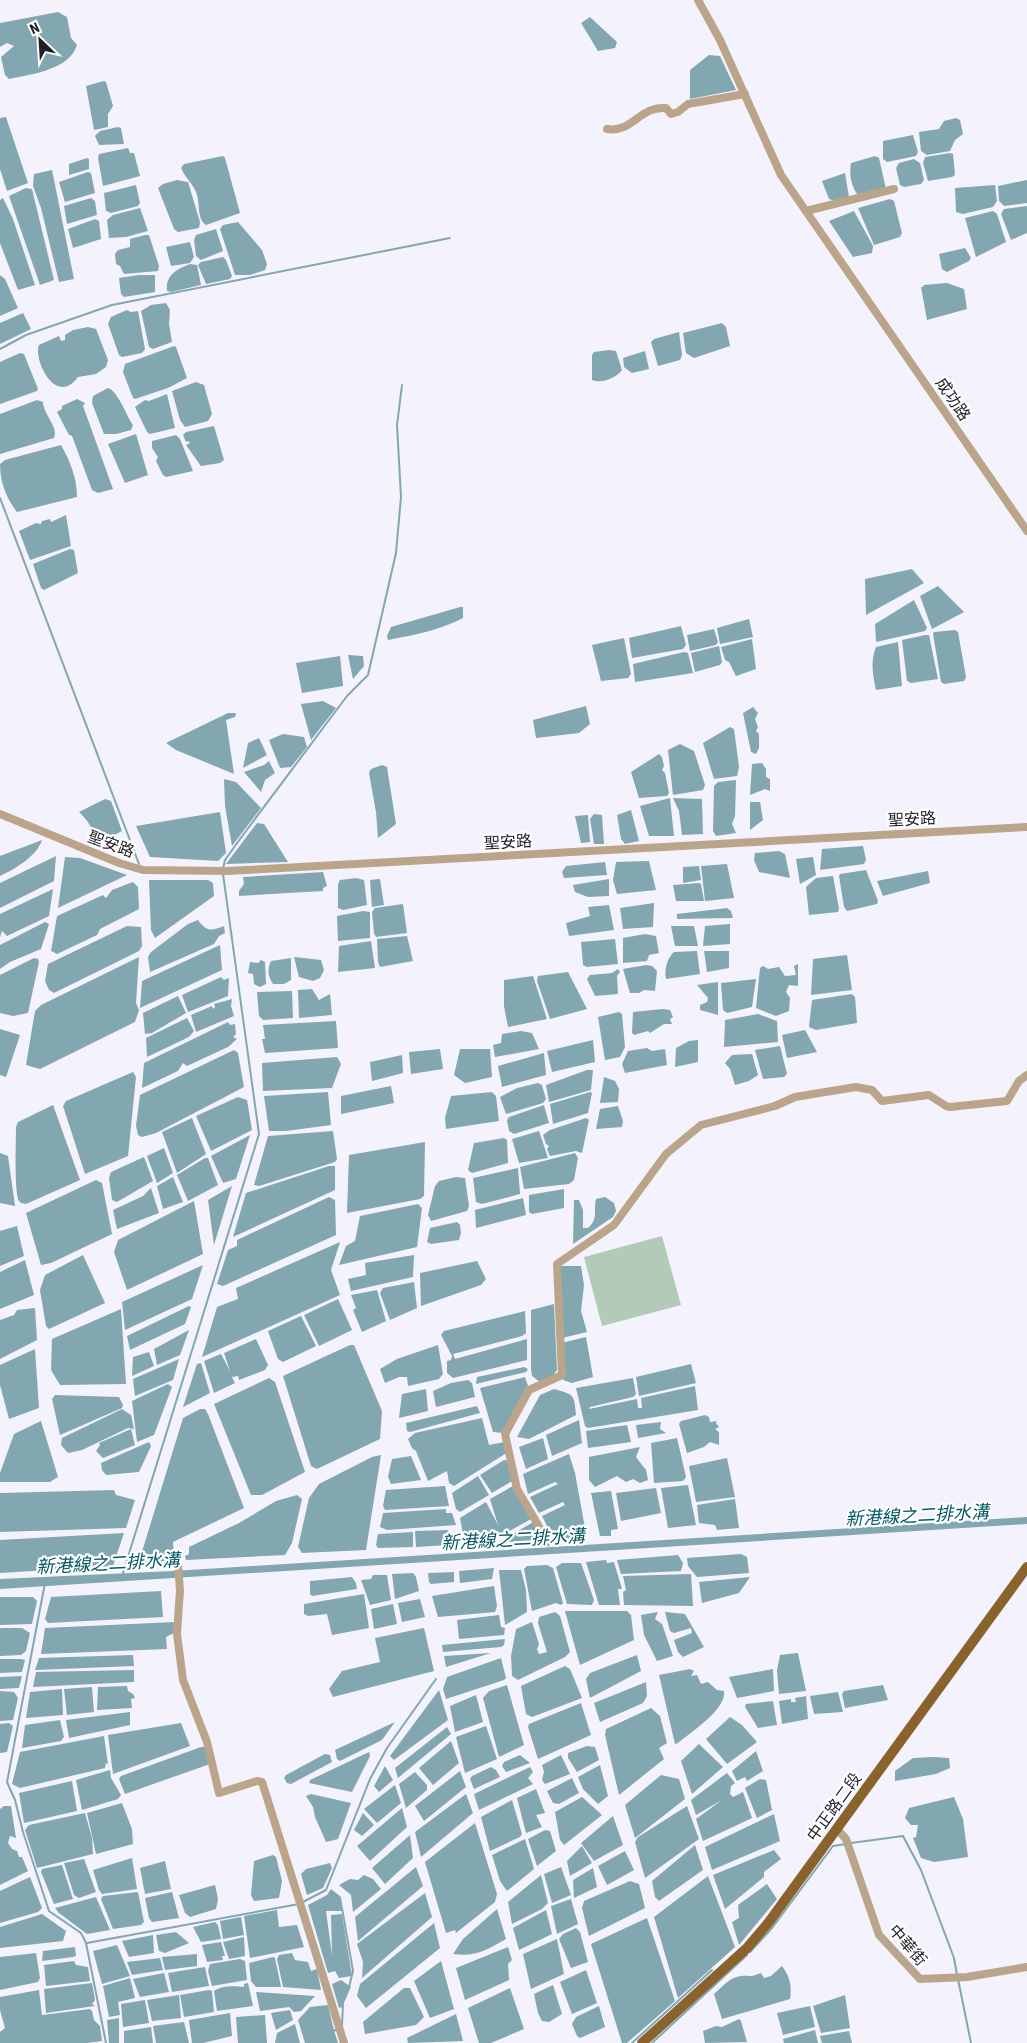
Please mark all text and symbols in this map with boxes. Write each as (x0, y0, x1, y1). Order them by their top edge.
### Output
north arrow (15, 15, 65, 65)
text: N (27, 19, 42, 37)
street label: 成功路 (932, 374, 974, 424)
street label: 聖安路 (888, 808, 936, 830)
street label: 聖安路 (85, 827, 137, 861)
street label: 聖安路 (484, 831, 532, 853)
water label: 新港線之二排水溝 (845, 1501, 992, 1529)
water label: 新港線之二排水溝 (441, 1525, 588, 1553)
water label: 新港線之二排水溝 (36, 1549, 183, 1577)
street label: 中正路二段 (803, 1769, 865, 1845)
street label: 中華街 (885, 1921, 931, 1969)

